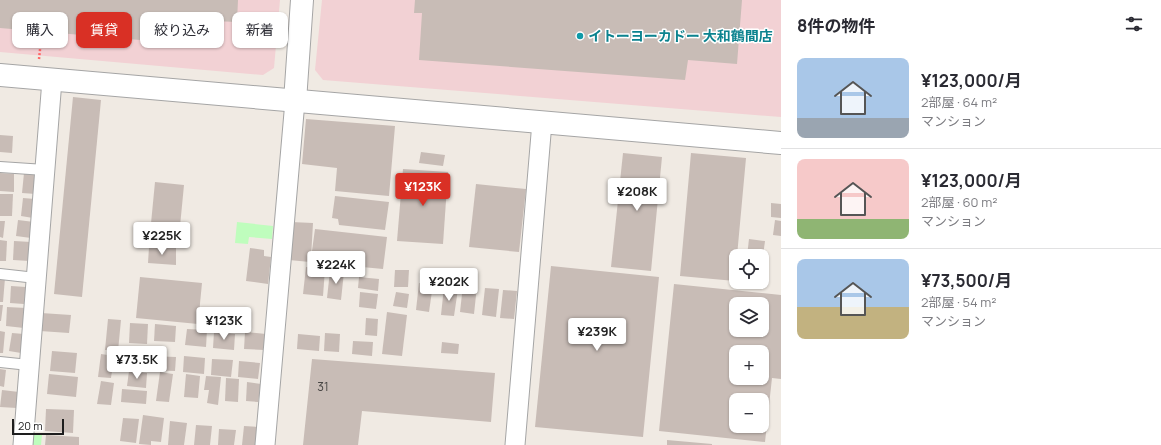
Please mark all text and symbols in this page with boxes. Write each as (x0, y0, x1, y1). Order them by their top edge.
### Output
chip: 購入 (12, 12, 68, 48)
chip: 賃貸 (76, 12, 132, 48)
chip: 絞り込み (140, 12, 224, 48)
chip: 新着 (232, 12, 288, 48)
icon: filters (1123, 13, 1145, 35)
text: 8件の物件 (797, 14, 875, 37)
place label: イトーヨーカドー 大和鶴間店 (588, 26, 773, 45)
marker: イトーヨーカドー 大和鶴間店 (575, 31, 585, 41)
text: ¥123,000/月 (921, 69, 1022, 92)
icon: home (829, 74, 877, 122)
text: 2部屋 · 64 m² (921, 93, 997, 111)
text: マンション (921, 112, 986, 130)
text: ¥123,000/月 (921, 169, 1022, 192)
pin: ¥123K (395, 173, 451, 207)
icon: home (829, 175, 877, 223)
text: ¥123K (404, 177, 442, 195)
pin: ¥208K (609, 178, 665, 212)
text: ¥208K (617, 182, 657, 200)
text: 2部屋 · 60 m² (921, 193, 997, 211)
text: マンション (921, 212, 986, 230)
pin: ¥225K (134, 222, 190, 256)
text: ¥225K (142, 226, 182, 244)
map controls (729, 249, 769, 433)
button: locate (729, 249, 769, 289)
pin: ¥224K (308, 251, 364, 285)
text: ¥224K (316, 255, 356, 273)
pin: ¥202K (421, 268, 477, 302)
text: ¥73,500/月 (921, 269, 1012, 292)
text: ¥202K (429, 272, 469, 290)
icon: home (829, 275, 877, 323)
text: 2部屋 · 54 m² (921, 293, 997, 311)
button: layers (729, 297, 769, 337)
pin: ¥123K (196, 307, 252, 341)
text: ¥123K (205, 311, 243, 329)
text: マンション (921, 312, 986, 330)
pin: ¥239K (569, 318, 625, 352)
text: ¥239K (577, 322, 617, 340)
button: + (729, 345, 769, 385)
pin: ¥73.5K (104, 346, 170, 380)
text: ¥73.5K (116, 350, 158, 368)
house number: 31 (317, 378, 329, 395)
button: − (729, 393, 769, 433)
scale bar (12, 417, 64, 436)
text: 20 m (18, 418, 43, 433)

